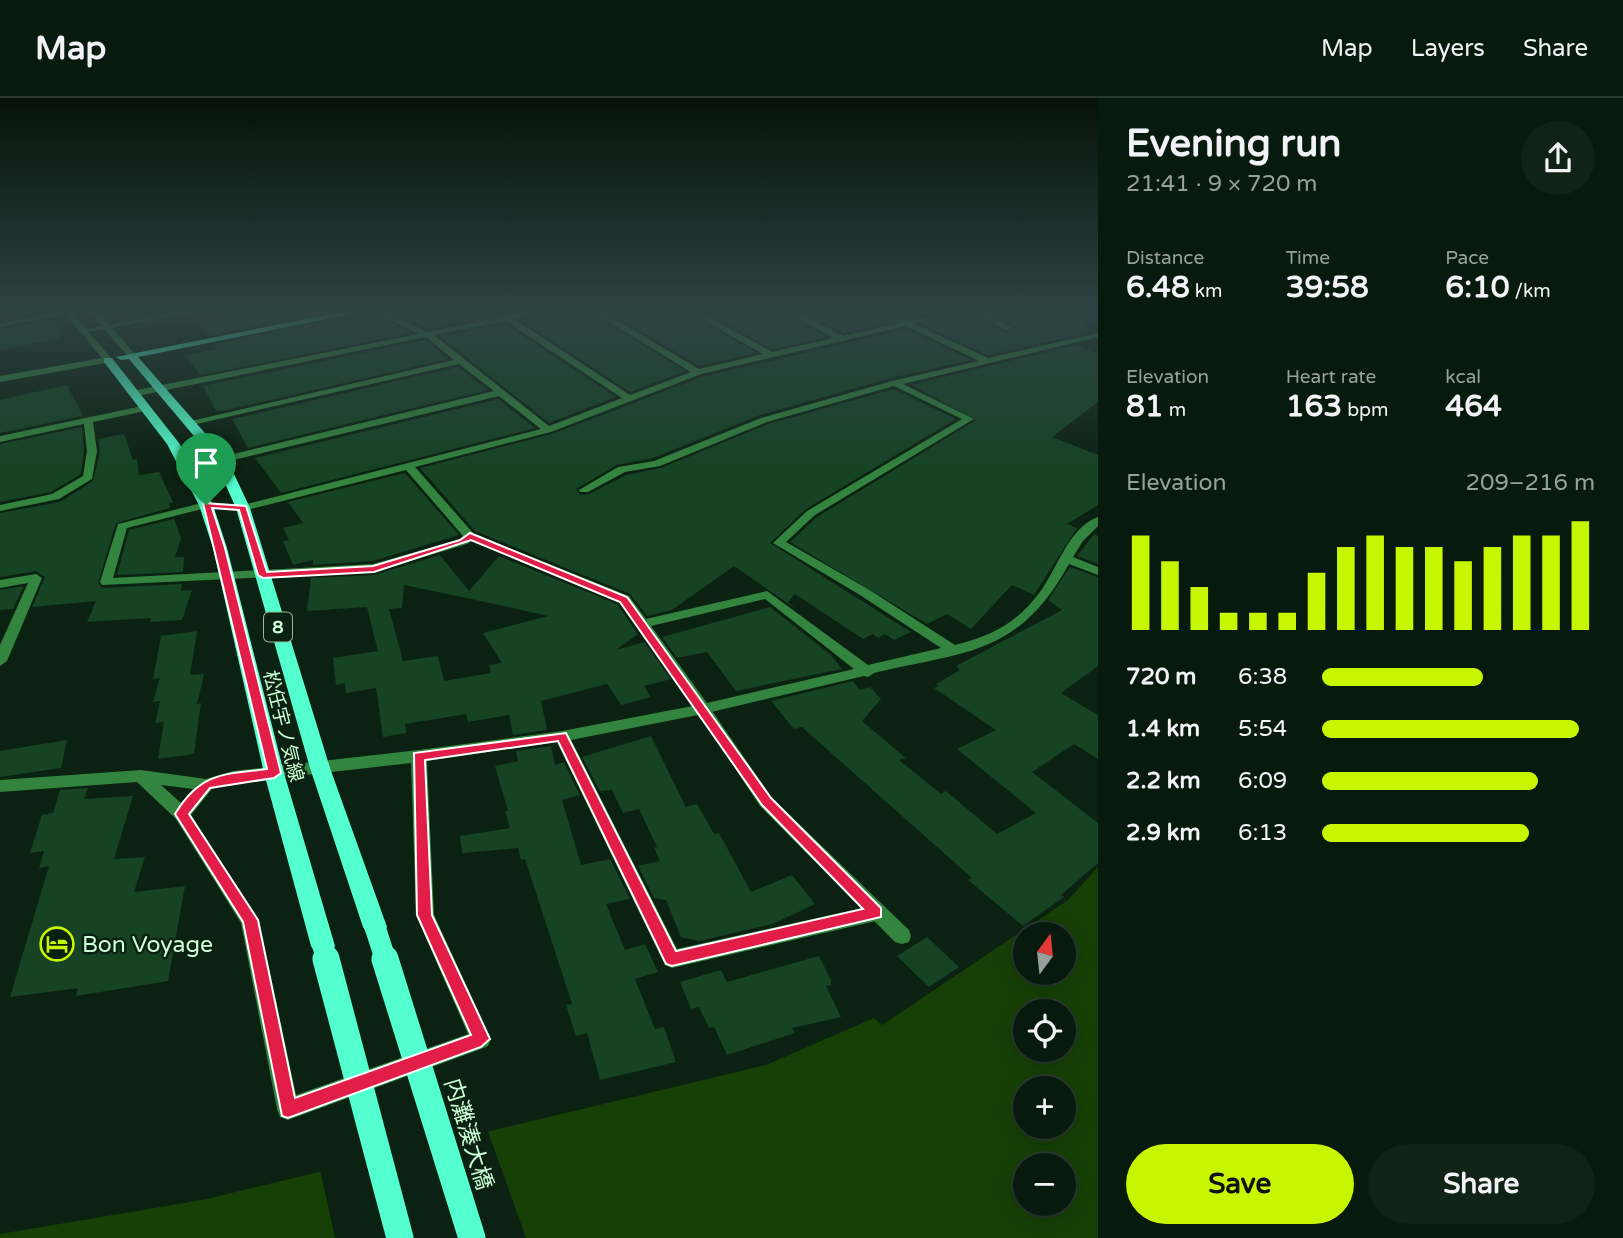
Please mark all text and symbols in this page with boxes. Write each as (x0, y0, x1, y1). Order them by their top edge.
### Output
text: Map (35, 29, 106, 68)
text: Map (1321, 34, 1373, 63)
text: Layers (1411, 34, 1485, 63)
text: Share (1523, 34, 1588, 63)
text: Evening run (1126, 121, 1341, 167)
button: share (1521, 121, 1595, 195)
text: 21:41 · 9 × 720 m (1126, 170, 1317, 198)
text: Distance (1126, 247, 1204, 269)
text: Time (1286, 247, 1330, 269)
text: Pace (1445, 247, 1489, 269)
text: 6.48 (1126, 269, 1190, 306)
text: 39:58 (1286, 269, 1369, 306)
text: 6:10 (1445, 269, 1510, 306)
text: km (1190, 280, 1222, 302)
text: /km (1510, 280, 1551, 302)
text: Elevation (1126, 366, 1209, 388)
text: Heart rate (1286, 366, 1376, 388)
text: kcal (1445, 366, 1481, 388)
text: 81 (1126, 388, 1164, 425)
text: 163 (1286, 388, 1342, 425)
text: 464 (1445, 388, 1502, 425)
text: m (1164, 399, 1186, 421)
text: bpm (1342, 399, 1389, 421)
pin (176, 433, 236, 505)
icon: arrive (187, 444, 225, 482)
text: Elevation (1126, 469, 1227, 497)
text: 209–216 m (1466, 469, 1595, 497)
road number: 8 (264, 612, 292, 642)
text: 720 m (1126, 663, 1196, 691)
text: 6:38 (1238, 663, 1287, 691)
street label: 松任宇ノ気線 (259, 668, 307, 784)
text: 1.4 km (1126, 715, 1200, 743)
text: 5:54 (1238, 715, 1287, 743)
text: 2.2 km (1126, 767, 1201, 795)
text: 6:09 (1238, 767, 1287, 795)
text: 2.9 km (1126, 819, 1201, 847)
text: 6:13 (1238, 819, 1287, 847)
north arrow (1013, 922, 1076, 985)
map controls (1013, 922, 1076, 1216)
hotel icon: Bon Voyage (38, 925, 76, 963)
place label: Bon Voyage (82, 931, 213, 959)
button: locate (1013, 999, 1076, 1062)
street label: 内灘湊大橋 (438, 1075, 498, 1193)
button: + (1013, 1076, 1076, 1139)
button: Save (1126, 1144, 1354, 1224)
button: Share (1368, 1144, 1595, 1224)
button: − (1013, 1153, 1076, 1216)

